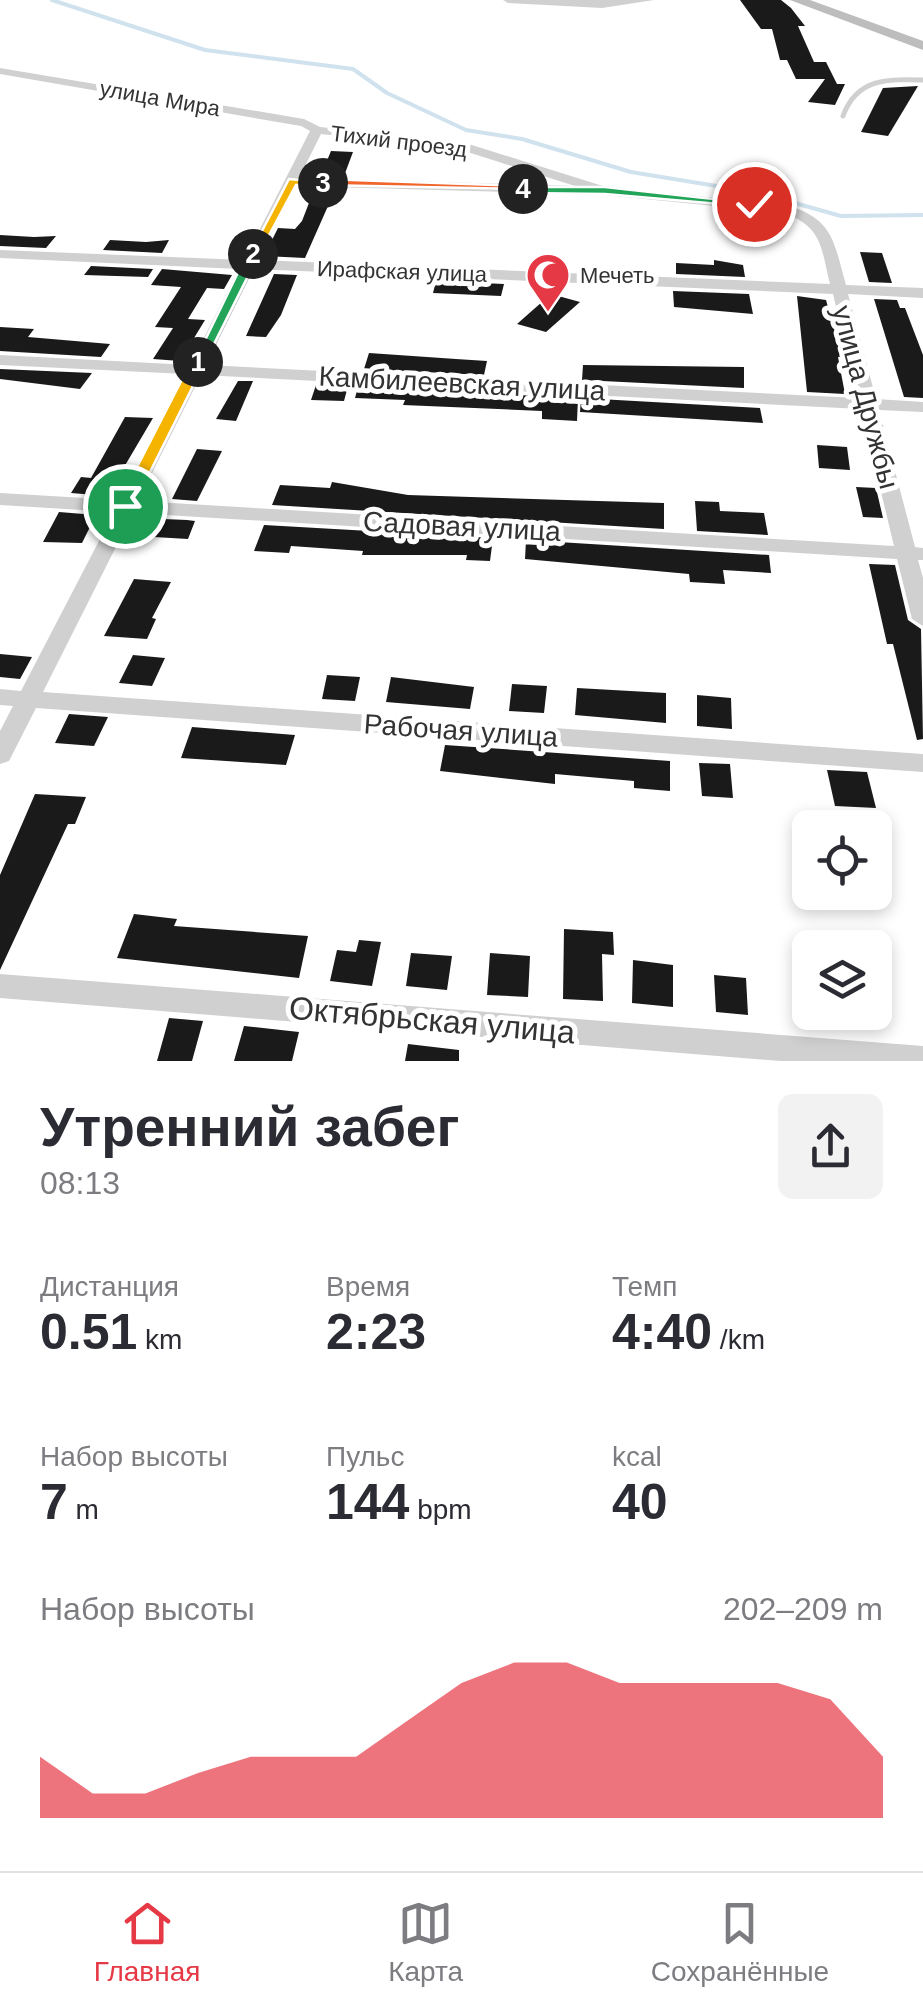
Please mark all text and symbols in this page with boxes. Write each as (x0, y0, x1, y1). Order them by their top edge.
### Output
street label: улица Мира (98, 76, 223, 121)
street label: Тихий проезд (329, 121, 469, 162)
pin: 3 (298, 158, 348, 208)
pin (712, 162, 797, 247)
pin: 4 (498, 164, 548, 214)
text: 3 (315, 167, 331, 198)
text: 4 (515, 173, 531, 204)
icon: check (727, 177, 782, 232)
pin: 2 (228, 229, 278, 279)
text: 2 (245, 238, 261, 269)
mosque icon: Мечеть (525, 252, 571, 313)
street label: Ирафская улица (316, 256, 488, 287)
place label: Мечеть (580, 263, 655, 288)
street label: улица Дружбы (826, 302, 905, 492)
pin: 1 (173, 337, 223, 387)
text: 1 (190, 346, 206, 377)
street label: Камбилеевская улица (318, 361, 606, 407)
pin (83, 464, 168, 549)
icon: arrive (98, 479, 153, 534)
street label: Садовая улица (362, 506, 562, 547)
street label: Рабочая улица (363, 708, 559, 753)
map controls (792, 810, 892, 1030)
button: locate (792, 810, 892, 910)
button: layers (792, 930, 892, 1030)
street label: Октябрьская улица (288, 990, 577, 1050)
button: share (778, 1094, 883, 1199)
text: Утренний забег (40, 1096, 459, 1158)
text: 08:13 (40, 1165, 120, 1201)
text: Дистанция (40, 1271, 179, 1302)
text: Время (326, 1271, 410, 1302)
text: Темп (612, 1271, 678, 1302)
text: 0.51 (40, 1304, 137, 1360)
text: 2:23 (326, 1304, 426, 1360)
text: 4:40 (612, 1304, 712, 1360)
text: km (137, 1324, 182, 1355)
text: /km (712, 1324, 765, 1355)
text: Набор высоты (40, 1441, 228, 1472)
text: Пульс (326, 1441, 404, 1472)
text: kcal (612, 1441, 662, 1472)
text: 7 (40, 1474, 68, 1530)
text: 144 (326, 1474, 409, 1530)
text: 40 (612, 1474, 668, 1530)
text: m (68, 1494, 99, 1525)
text: bpm (409, 1494, 472, 1525)
text: Набор высоты (40, 1591, 255, 1627)
text: 202–209 m (723, 1591, 883, 1627)
tab: Главная (94, 1896, 200, 1988)
tab: Карта (388, 1896, 463, 1988)
tab: Сохранённые (651, 1896, 829, 1988)

